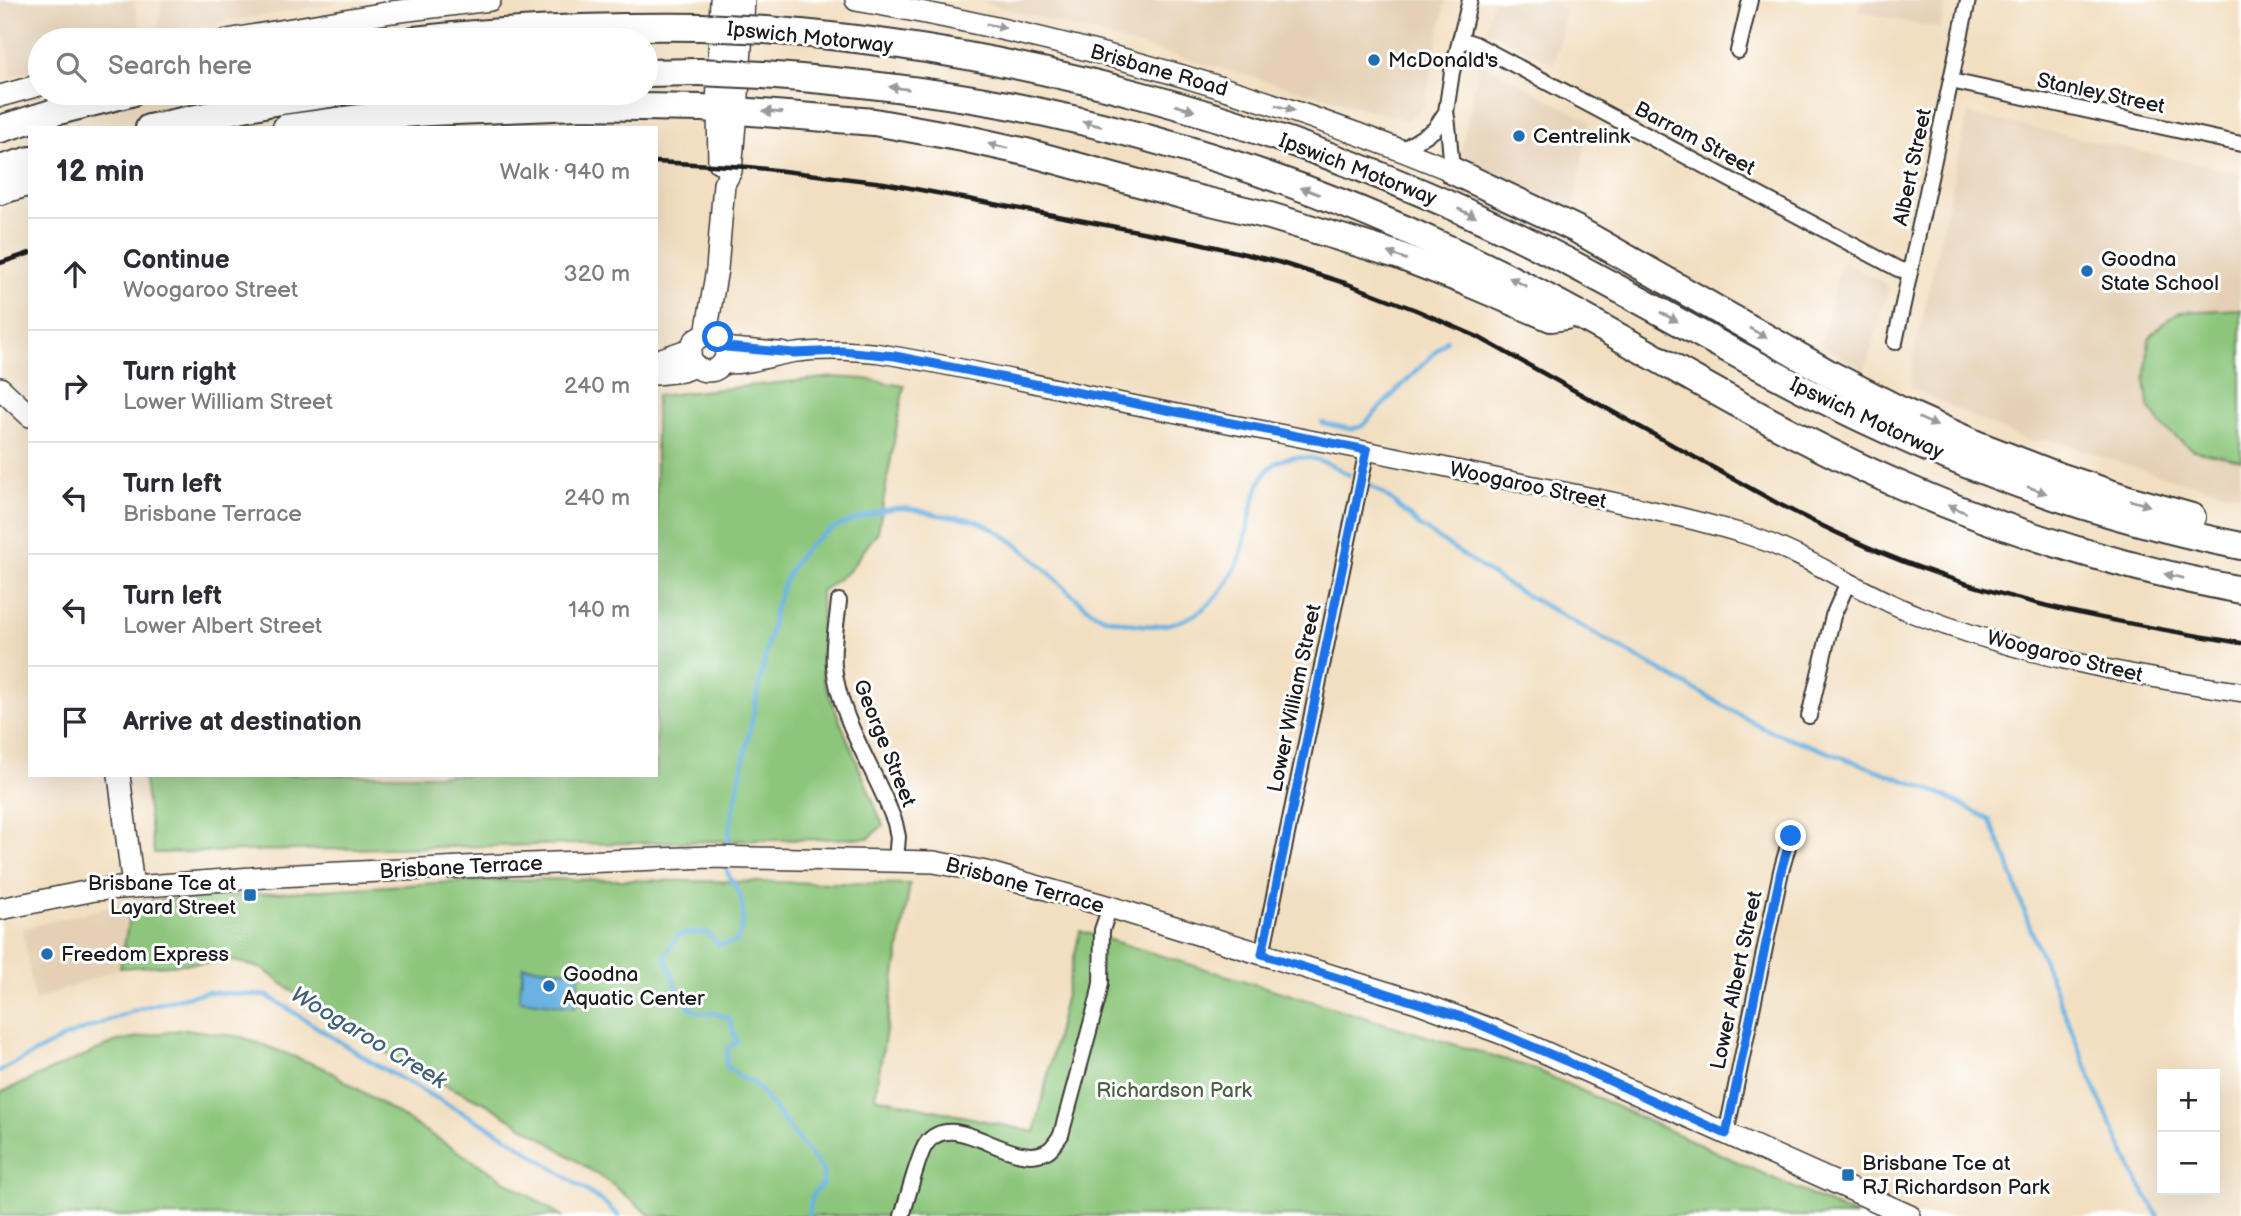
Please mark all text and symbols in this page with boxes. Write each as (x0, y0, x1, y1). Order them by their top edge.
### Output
street label: Ipswich Motorway (726, 16, 895, 59)
one-way arrow (985, 21, 1007, 32)
search box (28, 28, 658, 105)
street label: Brisbane Road (1087, 39, 1230, 102)
icon: search (52, 48, 90, 86)
place label: McDonald's (1388, 48, 1498, 73)
text: Search here (108, 51, 252, 82)
marker: McDonald's (1366, 52, 1382, 68)
street label: Stanley Street (2035, 68, 2168, 119)
one-way arrow (888, 82, 910, 93)
street label: Barram Street (1630, 96, 1760, 181)
one-way arrow (1275, 103, 1296, 113)
one-way arrow (1175, 104, 1196, 114)
one-way arrow (762, 106, 784, 117)
street label: Albert Street (1888, 106, 1937, 228)
one-way arrow (1081, 119, 1103, 130)
place label: Centrelink (1533, 124, 1631, 149)
street label: Ipswich Motorway (1275, 128, 1441, 211)
marker: Centrelink (1511, 128, 1527, 144)
one-way arrow (987, 140, 1009, 151)
text: 12 min (56, 154, 144, 190)
text: Walk · 940 m (500, 158, 630, 186)
one-way arrow (1299, 185, 1320, 196)
one-way arrow (1457, 207, 1477, 219)
text: Continue (123, 245, 230, 276)
place label: Goodna State School (2101, 247, 2219, 296)
one-way arrow (1386, 250, 1407, 261)
icon: ahead (56, 255, 94, 293)
text: 320 m (564, 260, 630, 288)
marker: Goodna State School (2079, 263, 2095, 279)
text: Woogaroo Street (123, 276, 298, 304)
one-way arrow (1508, 277, 1528, 288)
one-way arrow (1660, 311, 1679, 323)
route start (702, 321, 733, 352)
one-way arrow (1749, 327, 1768, 339)
text: Turn right (123, 357, 236, 388)
icon: right (56, 367, 94, 405)
text: 240 m (564, 372, 630, 400)
street label: Ipswich Motorway (1786, 372, 1948, 465)
text: Lower William Street (123, 388, 333, 416)
one-way arrow (1918, 416, 1938, 428)
street label: Woogaroo Street (1447, 457, 1609, 514)
text: Turn left (123, 469, 222, 500)
icon: left (56, 479, 94, 517)
text: 240 m (564, 484, 630, 512)
one-way arrow (2027, 485, 2048, 496)
one-way arrow (2130, 498, 2151, 508)
text: Brisbane Terrace (123, 500, 302, 528)
one-way arrow (1947, 503, 1968, 514)
one-way arrow (2163, 570, 2185, 581)
text: Turn left (123, 581, 222, 612)
icon: left (56, 591, 94, 629)
text: 140 m (568, 596, 630, 624)
street label: Lower William Street (1262, 601, 1327, 794)
text: Lower Albert Street (123, 612, 322, 640)
street label: Woogaroo Street (1984, 625, 2146, 688)
street label: George Street (848, 676, 922, 811)
icon: arrive (56, 703, 94, 741)
text: Arrive at destination (123, 707, 362, 738)
route end (1775, 820, 1806, 851)
street label: Brisbane Terrace (379, 851, 543, 884)
street label: Brisbane Terrace (943, 852, 1107, 919)
place label: Brisbane Tce at Layard Street (88, 871, 237, 920)
marker: Brisbane Tce at Layard Street (242, 887, 258, 903)
street label: Lower Albert Street (1705, 888, 1768, 1072)
place label: Freedom Express (61, 942, 229, 967)
marker: Freedom Express (39, 946, 55, 962)
place label: Goodna Aquatic Center (563, 962, 705, 1011)
marker: Goodna Aquatic Center (541, 978, 557, 994)
water label: Woogaroo Creek (286, 980, 452, 1096)
map controls (2157, 1069, 2220, 1195)
button: + (2157, 1069, 2220, 1132)
park label: Richardson Park (1096, 1078, 1253, 1103)
button: − (2157, 1132, 2220, 1195)
place label: Brisbane Tce at RJ Richardson Park (1862, 1151, 2050, 1200)
marker: Brisbane Tce at RJ Richardson Park (1840, 1167, 1856, 1183)

